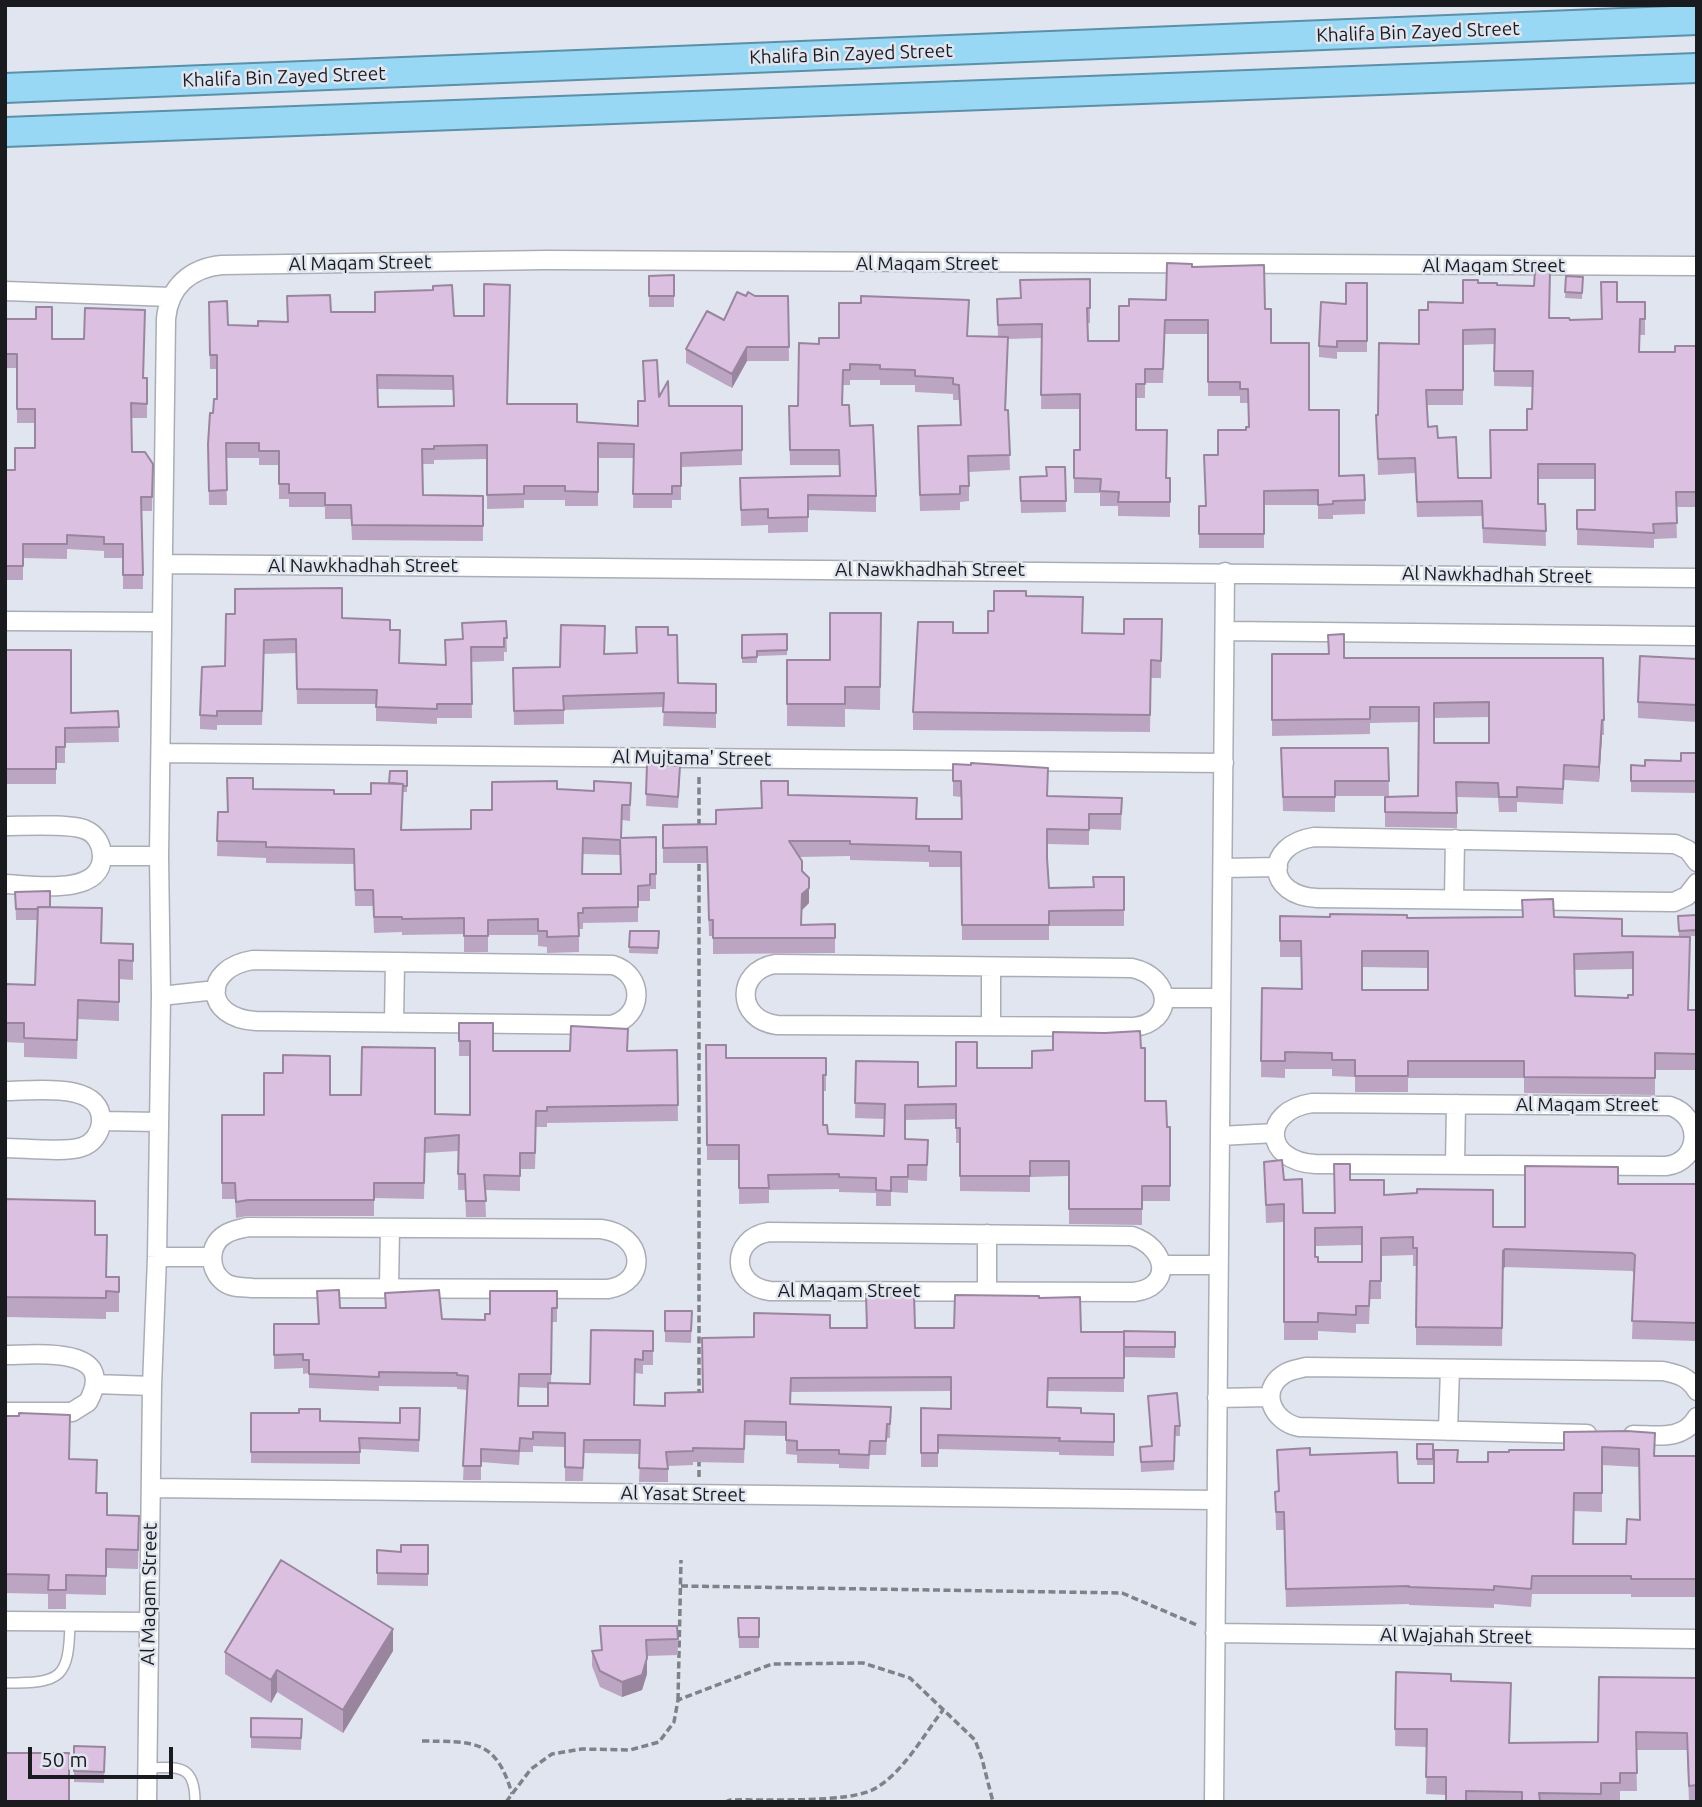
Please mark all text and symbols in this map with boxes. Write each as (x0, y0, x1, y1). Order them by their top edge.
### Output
street label: Khalifa Bin Zayed Street (1316, 17, 1520, 47)
street label: Khalifa Bin Zayed Street (749, 39, 953, 69)
street label: Khalifa Bin Zayed Street (182, 62, 386, 92)
street label: Al Maqam Street (288, 250, 432, 276)
street label: Al Maqam Street (856, 253, 998, 275)
street label: Al Maqam Street (1423, 255, 1565, 277)
street label: Al Nawkhadhah Street (268, 555, 458, 577)
street label: Al Nawkhadhah Street (835, 559, 1025, 581)
street label: Al Nawkhadhah Street (1402, 562, 1592, 588)
street label: Al Mujtama' Street (612, 745, 772, 771)
street label: Al Maqam Street (1516, 1094, 1658, 1116)
street label: Al Maqam Street (778, 1280, 920, 1302)
street label: Al Yasat Street (620, 1482, 746, 1506)
street label: Al Maqam Street (136, 1522, 162, 1666)
street label: Al Wajahah Street (1380, 1623, 1532, 1649)
scale bar (32, 1734, 177, 1778)
text: 50 m (41, 1747, 88, 1771)

